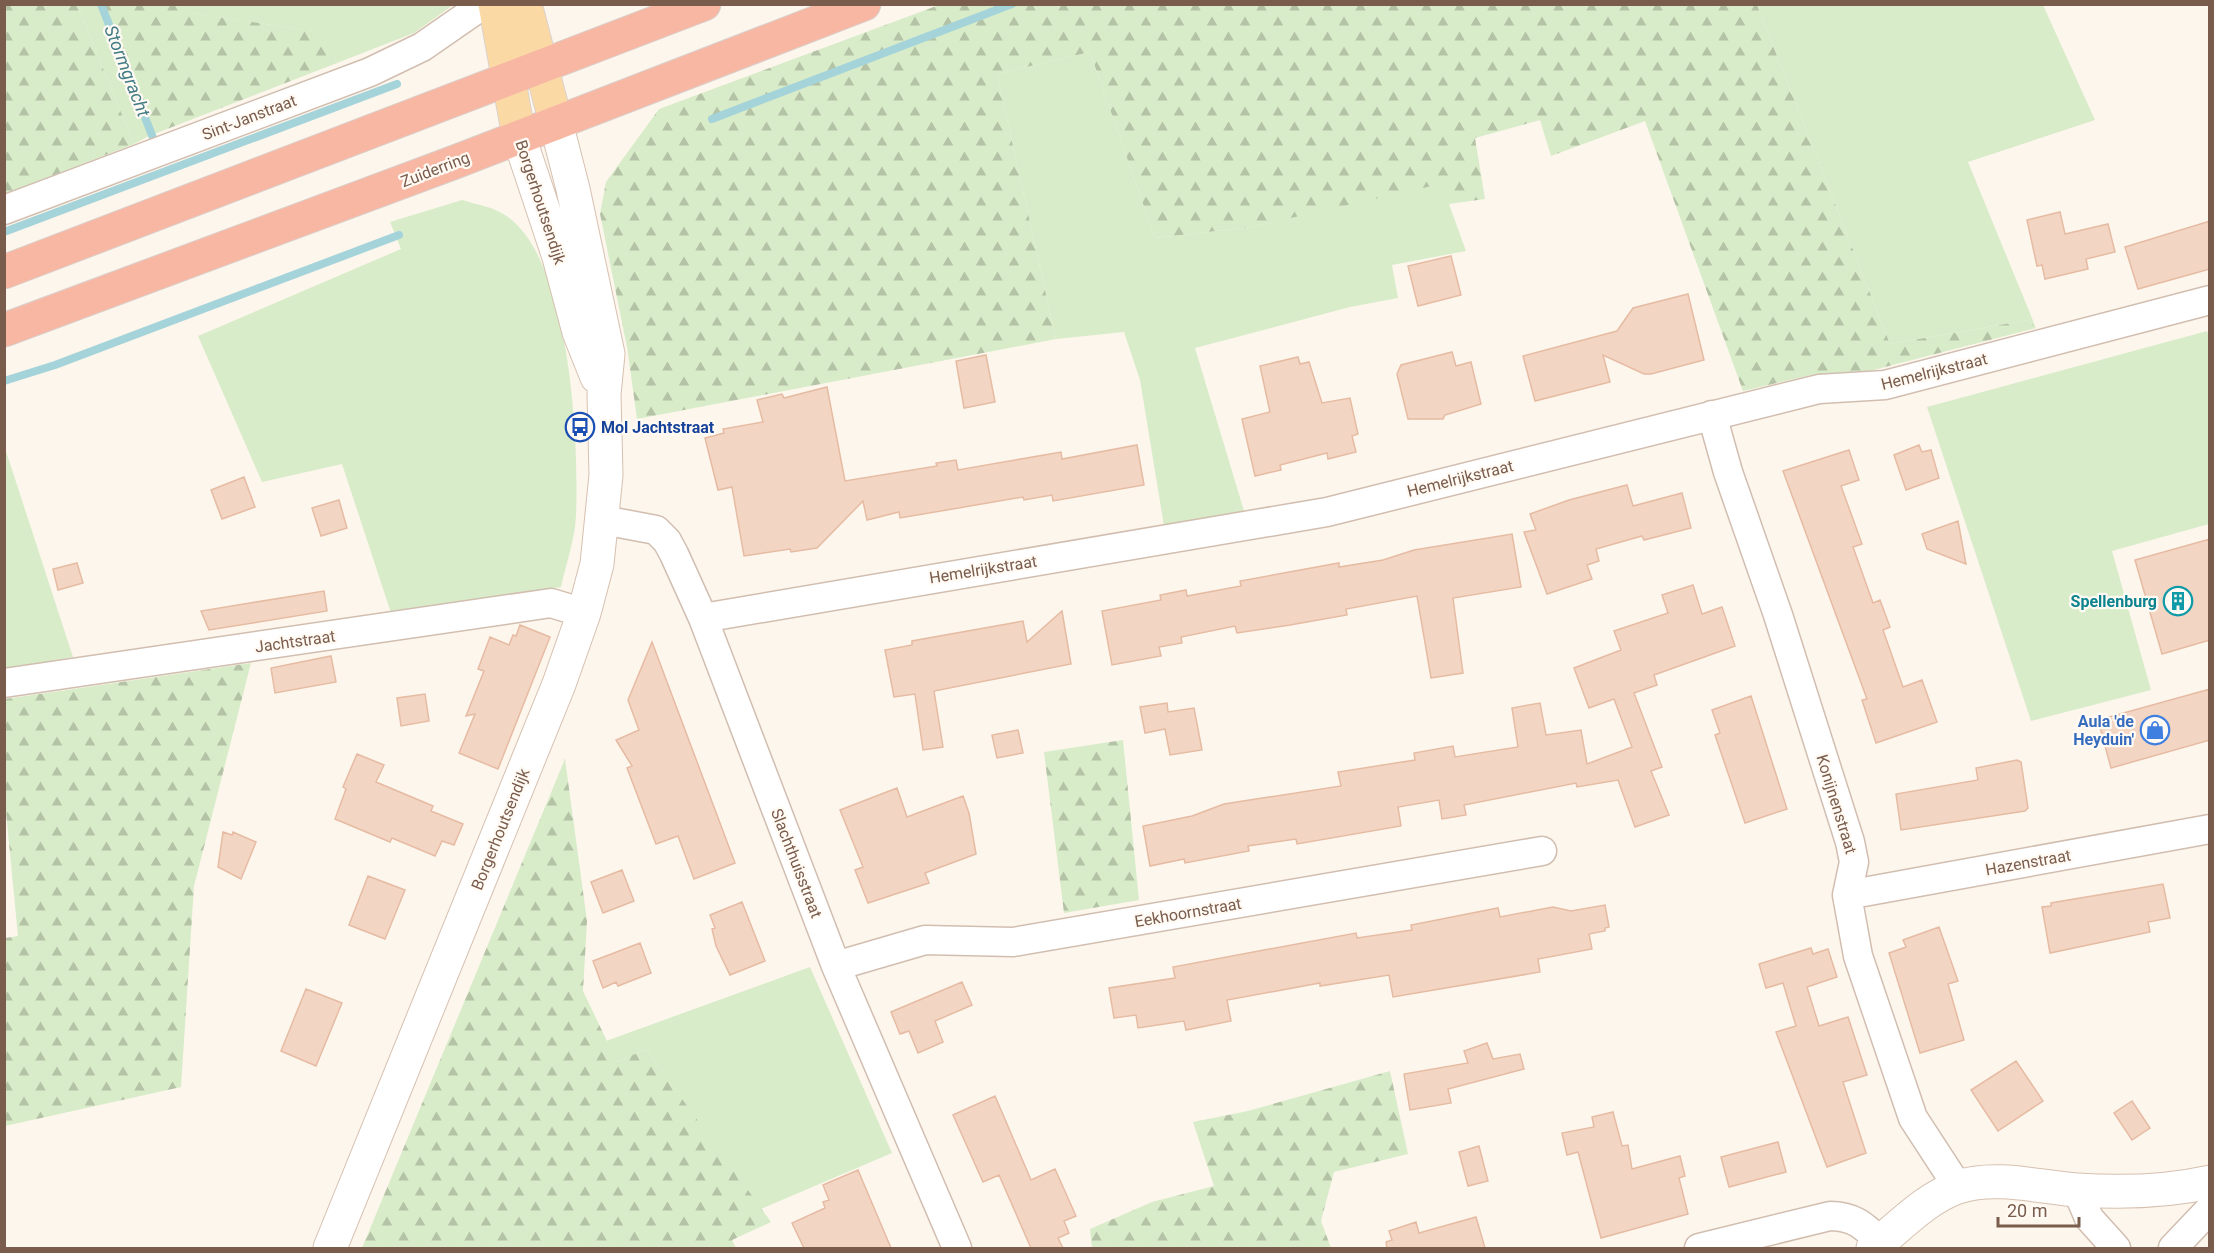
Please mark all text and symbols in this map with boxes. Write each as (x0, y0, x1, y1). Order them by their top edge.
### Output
water label: Stormgracht (100, 22, 155, 120)
street label: Sint-Janstraat (199, 91, 299, 144)
street label: Borgerhoutsendijk (511, 138, 570, 268)
street label: Zuiderring (398, 148, 472, 191)
street label: Hemelrijkstraat (1879, 349, 1989, 394)
bus stop icon: Mol Jachtstraat (564, 411, 596, 443)
place label: Mol Jachtstraat (601, 418, 715, 437)
street label: Hemelrijkstraat (1405, 456, 1515, 501)
street label: Hemelrijkstraat (928, 552, 1038, 587)
building icon: Spellenburg (2162, 585, 2194, 617)
place label: Spellenburg (2071, 592, 2157, 611)
street label: Jachtstraat (254, 626, 337, 657)
place label: Aula 'de Heyduin' (2073, 712, 2134, 749)
shop icon: Aula 'de Heyduin' (2139, 714, 2171, 746)
street label: Konijnenstraat (1812, 752, 1861, 856)
street label: Borgerhoutsendijk (467, 765, 534, 893)
street label: Slachthuisstraat (767, 806, 826, 921)
street label: Hazenstraat (1984, 846, 2072, 879)
street label: Eekhoornstraat (1133, 894, 1243, 931)
scale bar (1998, 1190, 2079, 1228)
text: 20 m (2007, 1200, 2047, 1221)

